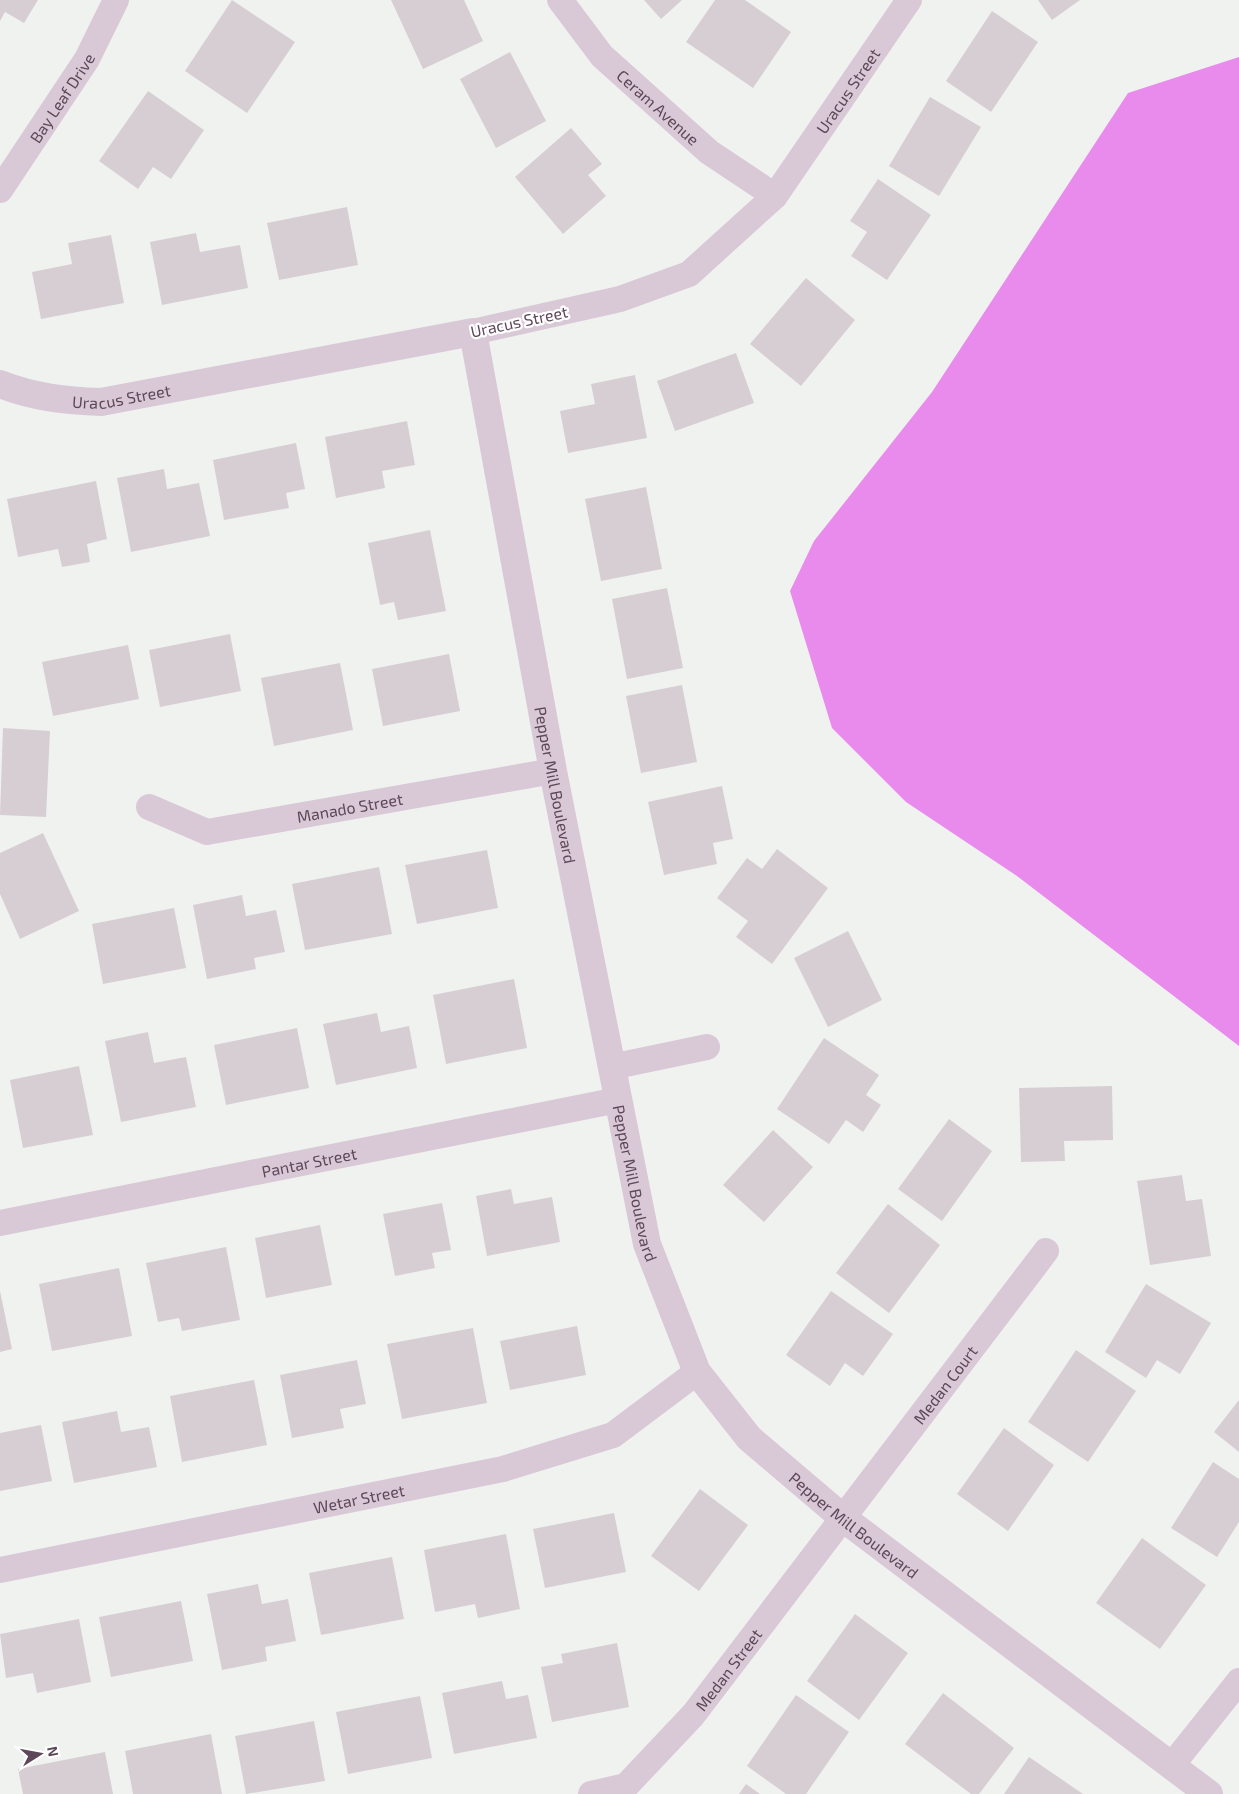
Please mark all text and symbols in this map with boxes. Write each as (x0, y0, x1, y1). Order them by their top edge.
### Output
street label: Uracus Street (811, 44, 883, 137)
street label: Bay Leaf Drive (25, 50, 98, 146)
street label: Ceram Avenue (614, 65, 704, 148)
street label: Uracus Street (469, 301, 569, 341)
street label: Uracus Street (72, 380, 172, 412)
street label: Pepper Mill Boulevard (532, 705, 581, 865)
street label: Manado Street (295, 788, 404, 826)
street label: Pepper Mill Boulevard (610, 1103, 662, 1264)
street label: Pantar Street (260, 1143, 358, 1180)
street label: Medan Court (909, 1341, 980, 1427)
street label: Pepper Mill Boulevard (786, 1467, 923, 1581)
street label: Wetar Street (312, 1480, 406, 1516)
street label: Medan Street (691, 1625, 765, 1714)
north arrow (15, 1729, 65, 1779)
text: N (44, 1745, 63, 1758)

